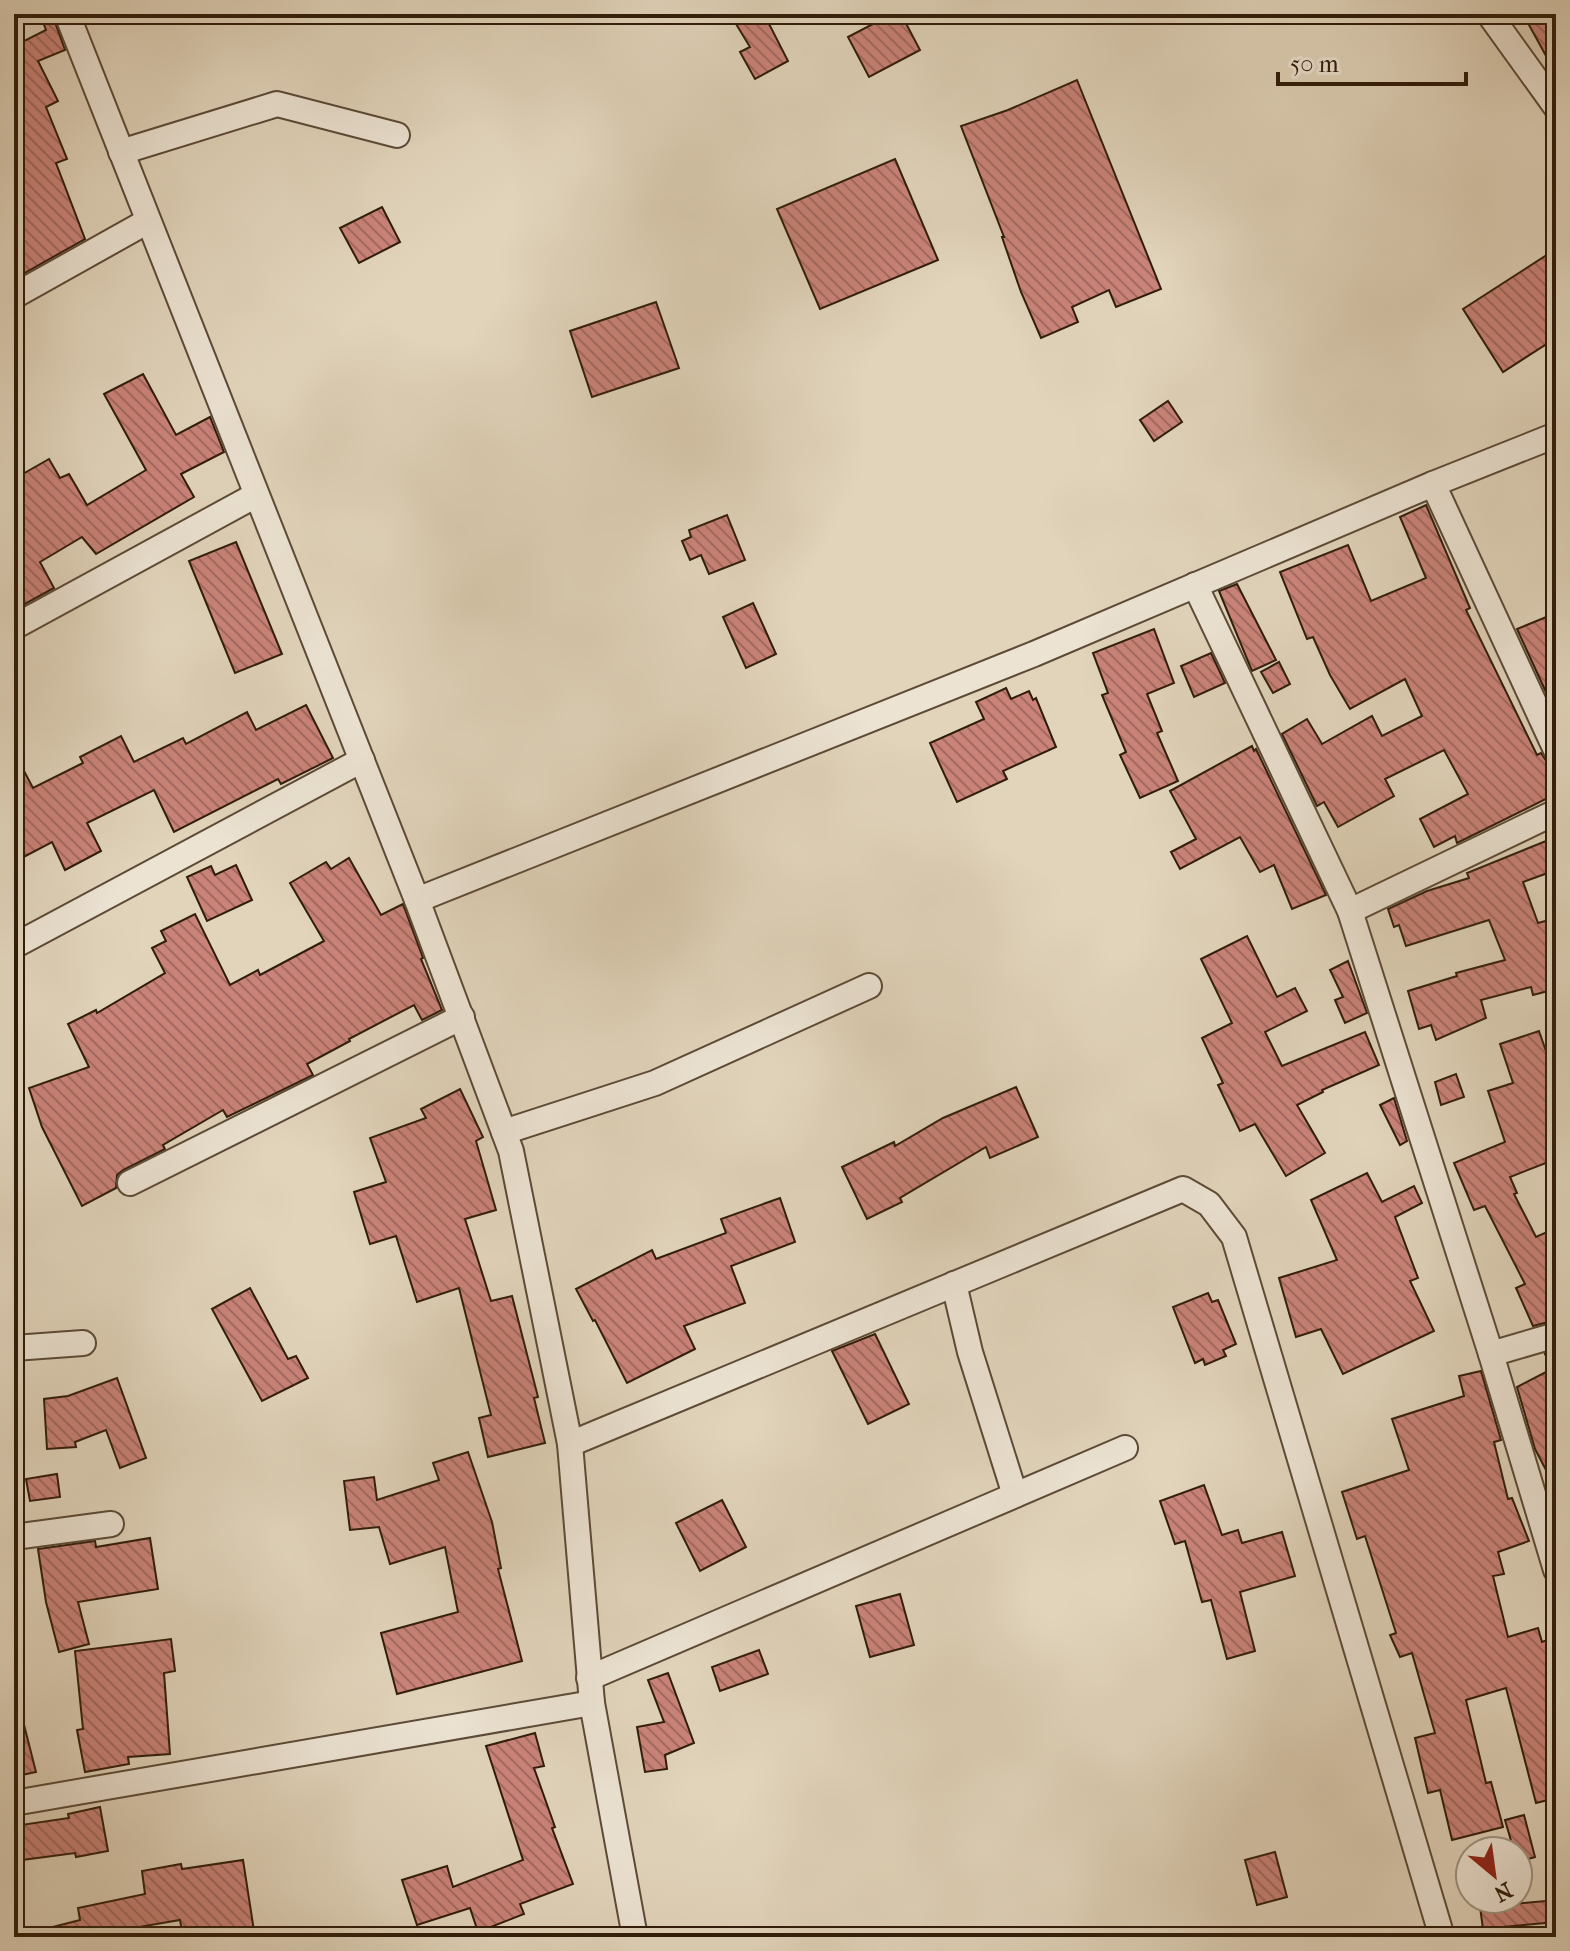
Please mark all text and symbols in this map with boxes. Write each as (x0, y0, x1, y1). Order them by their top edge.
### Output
scale bar (1278, 36, 1466, 86)
text: 50 m (1290, 50, 1339, 78)
north arrow (1454, 1835, 1534, 1915)
text: N (1489, 1876, 1517, 1907)

